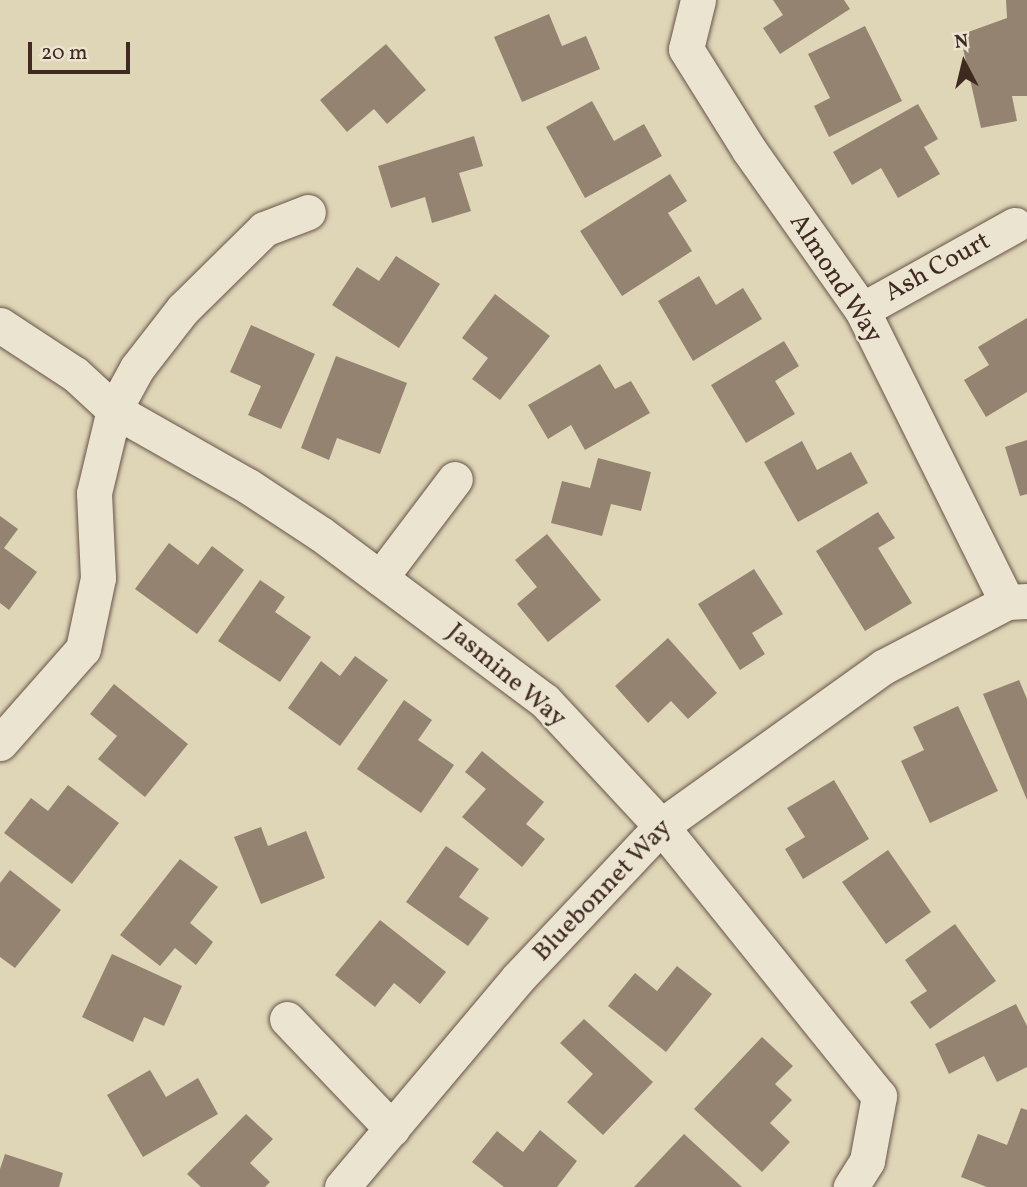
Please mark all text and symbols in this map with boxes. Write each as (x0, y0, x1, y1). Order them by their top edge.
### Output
scale bar (32, 28, 133, 72)
north arrow (929, 28, 999, 98)
text: N (953, 28, 970, 56)
text: 20 m (41, 39, 87, 68)
street label: Almond Way (781, 208, 889, 350)
street label: Ash Court (880, 226, 996, 310)
street label: Jasmine Way (440, 617, 572, 735)
street label: Bluebonnet Way (527, 813, 679, 969)

